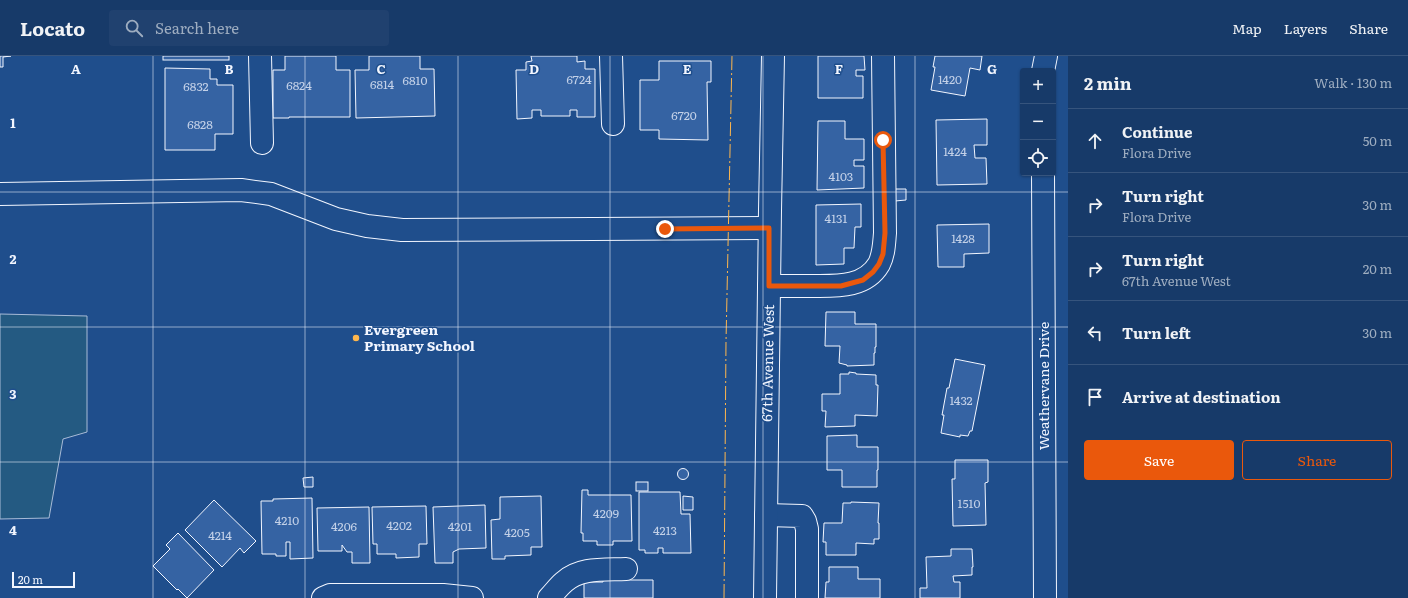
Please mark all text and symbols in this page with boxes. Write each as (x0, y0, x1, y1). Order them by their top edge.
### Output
search box (109, 10, 389, 46)
text: Locato (20, 14, 85, 42)
text: Search here (155, 16, 239, 39)
icon: search (123, 17, 145, 39)
text: Map (1232, 18, 1262, 38)
text: Layers (1284, 18, 1327, 38)
text: Share (1349, 18, 1388, 38)
text: A (71, 59, 81, 78)
text: B (225, 59, 234, 78)
text: C (376, 59, 386, 78)
text: D (529, 59, 539, 78)
text: E (683, 59, 692, 78)
text: F (835, 59, 843, 78)
text: G (987, 59, 997, 78)
map controls (1020, 68, 1056, 176)
button: + (1020, 68, 1056, 104)
house number: 6724 (566, 70, 592, 88)
house number: 1420 (938, 70, 962, 88)
text: 2 min (1084, 70, 1132, 95)
house number: 6810 (403, 71, 427, 89)
text: Walk · 130 m (1314, 73, 1392, 92)
house number: 6814 (370, 75, 394, 93)
house number: 6824 (286, 76, 312, 94)
house number: 6832 (183, 77, 209, 95)
button: − (1020, 104, 1056, 140)
house number: 6720 (671, 106, 697, 124)
text: 1 (10, 113, 16, 132)
house number: 6828 (187, 115, 213, 133)
text: Continue (1122, 120, 1192, 143)
icon: ahead (1084, 130, 1106, 152)
route start (874, 131, 892, 149)
text: 50 m (1363, 131, 1392, 150)
button: locate (1020, 140, 1056, 176)
house number: 1424 (943, 142, 967, 160)
text: Flora Drive (1122, 143, 1191, 162)
house number: 4103 (829, 167, 853, 185)
text: Turn right (1122, 184, 1204, 207)
icon: right (1084, 194, 1106, 216)
text: 30 m (1362, 195, 1392, 214)
text: Flora Drive (1122, 207, 1191, 226)
house number: 4131 (825, 209, 848, 227)
route end (656, 220, 674, 238)
house number: 1428 (951, 229, 975, 247)
text: Turn right (1122, 248, 1204, 271)
text: 2 (10, 249, 17, 268)
icon: right (1084, 258, 1106, 280)
text: 20 m (1363, 259, 1392, 278)
text: 67th Avenue West (1122, 271, 1231, 290)
street label: 67th Avenue West (756, 304, 778, 422)
place label: Evergreen Primary School (364, 319, 475, 355)
text: Turn left (1122, 321, 1191, 344)
street label: Weathervane Drive (1033, 322, 1053, 450)
icon: left (1084, 322, 1106, 344)
text: 30 m (1362, 323, 1392, 342)
marker: Evergreen Primary School (351, 333, 361, 343)
text: 3 (9, 384, 17, 403)
text: Arrive at destination (1122, 385, 1281, 408)
icon: arrive (1084, 386, 1106, 408)
house number: 1432 (949, 391, 973, 409)
button: Save (1084, 440, 1234, 480)
button: Share (1242, 440, 1392, 480)
house number: 1510 (958, 494, 980, 512)
house number: 4209 (593, 504, 619, 522)
house number: 4210 (275, 511, 299, 529)
house number: 4202 (386, 516, 412, 534)
house number: 4206 (331, 517, 358, 535)
house number: 4201 (448, 517, 472, 535)
text: 4 (9, 520, 17, 539)
house number: 4213 (653, 521, 677, 539)
house number: 4205 (504, 523, 530, 541)
house number: 4214 (208, 526, 232, 544)
scale bar (12, 570, 75, 589)
text: 20 m (18, 571, 43, 587)

